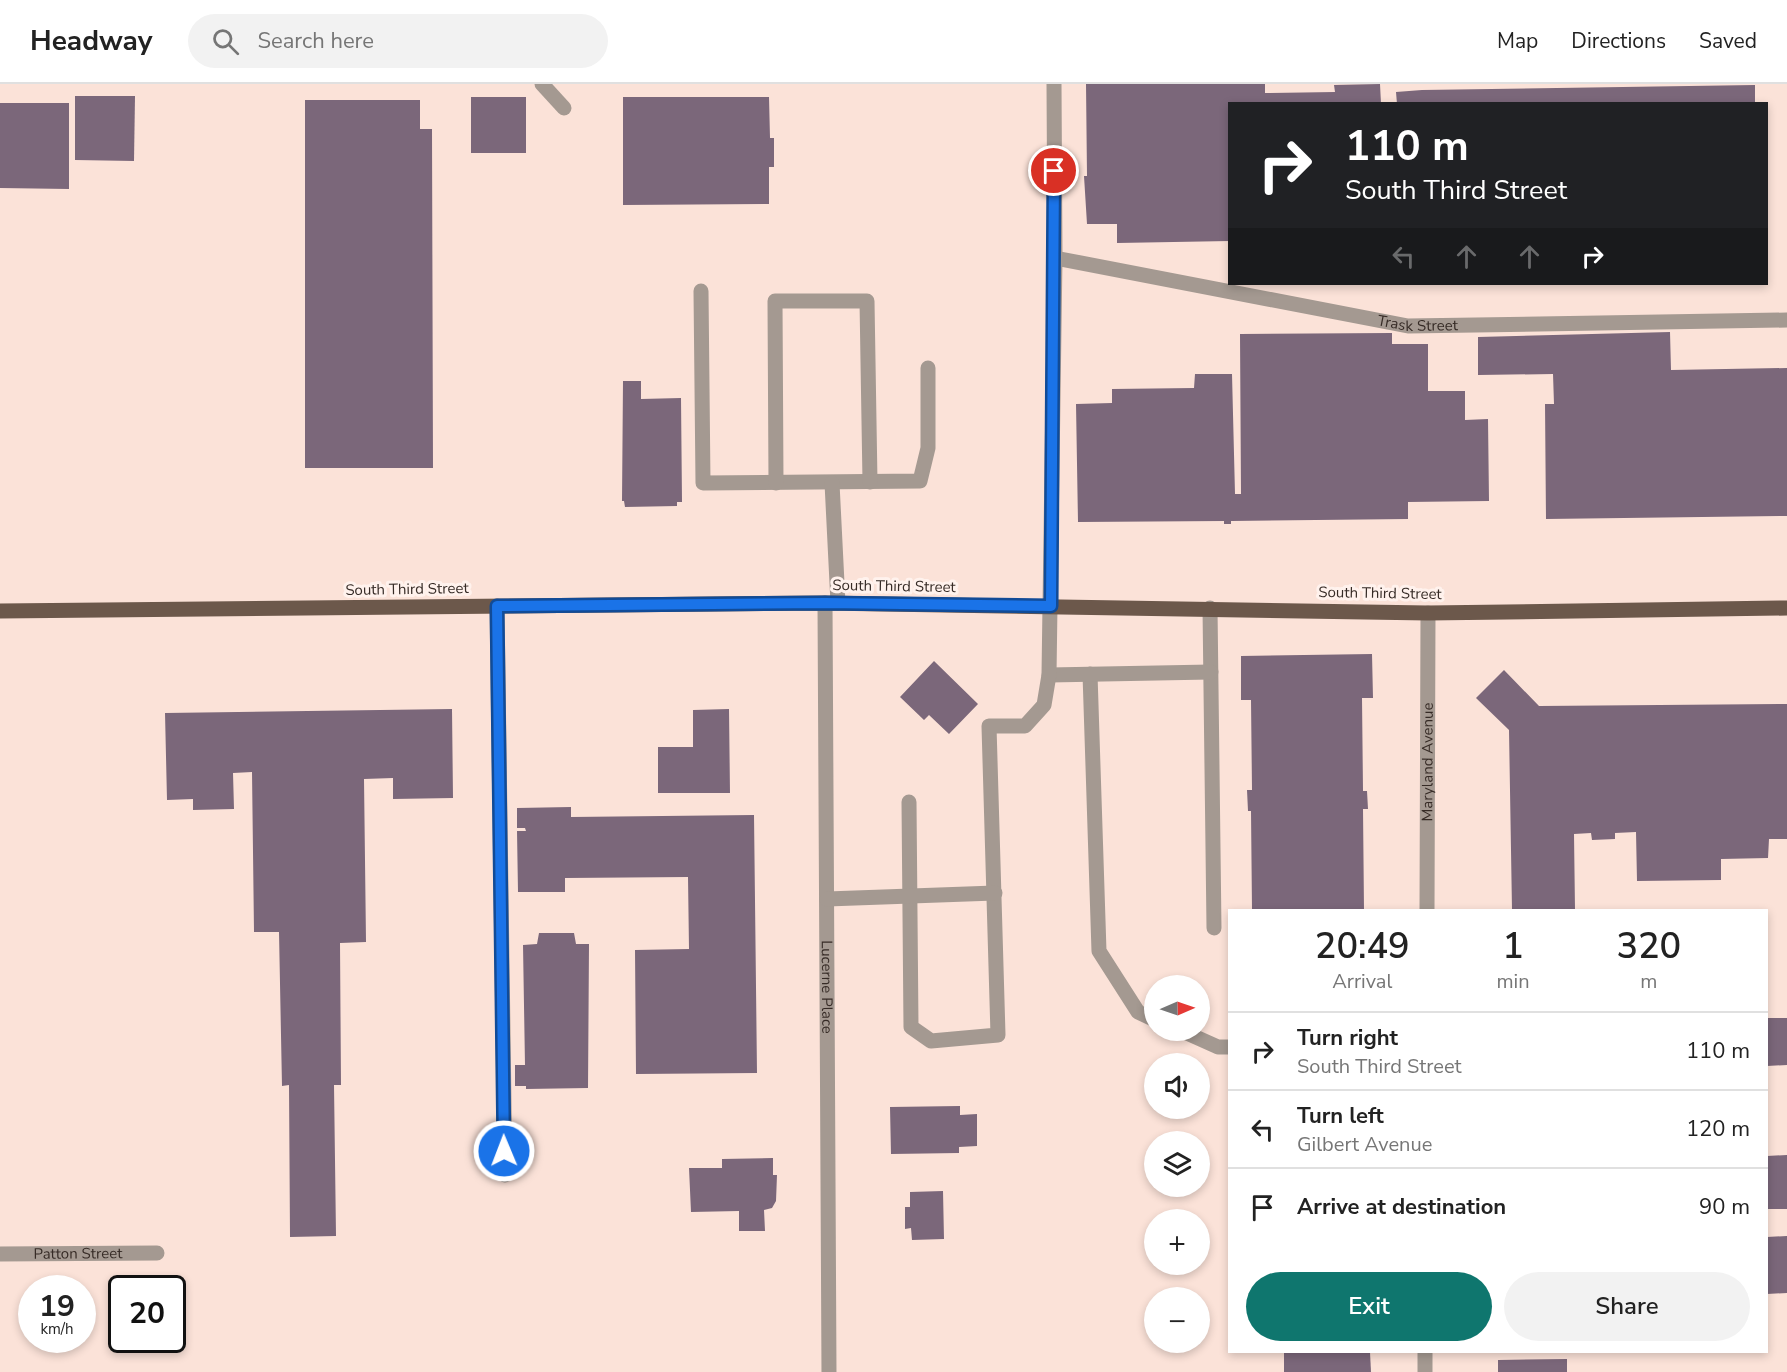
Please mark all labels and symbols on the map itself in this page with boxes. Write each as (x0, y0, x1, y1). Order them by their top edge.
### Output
pin (1028, 145, 1079, 196)
street label: Trask Street (1376, 310, 1459, 336)
street label: South Third Street (832, 575, 957, 597)
street label: South Third Street (345, 578, 470, 600)
street label: South Third Street (1318, 582, 1443, 604)
street label: Maryland Avenue (1417, 702, 1438, 822)
street label: Lucerne Place (817, 940, 837, 1034)
north arrow (1144, 975, 1210, 1041)
position arrow (472, 1119, 536, 1183)
street label: Patton Street (33, 1243, 123, 1264)
speed limit sign: 20 (108, 1275, 186, 1353)

